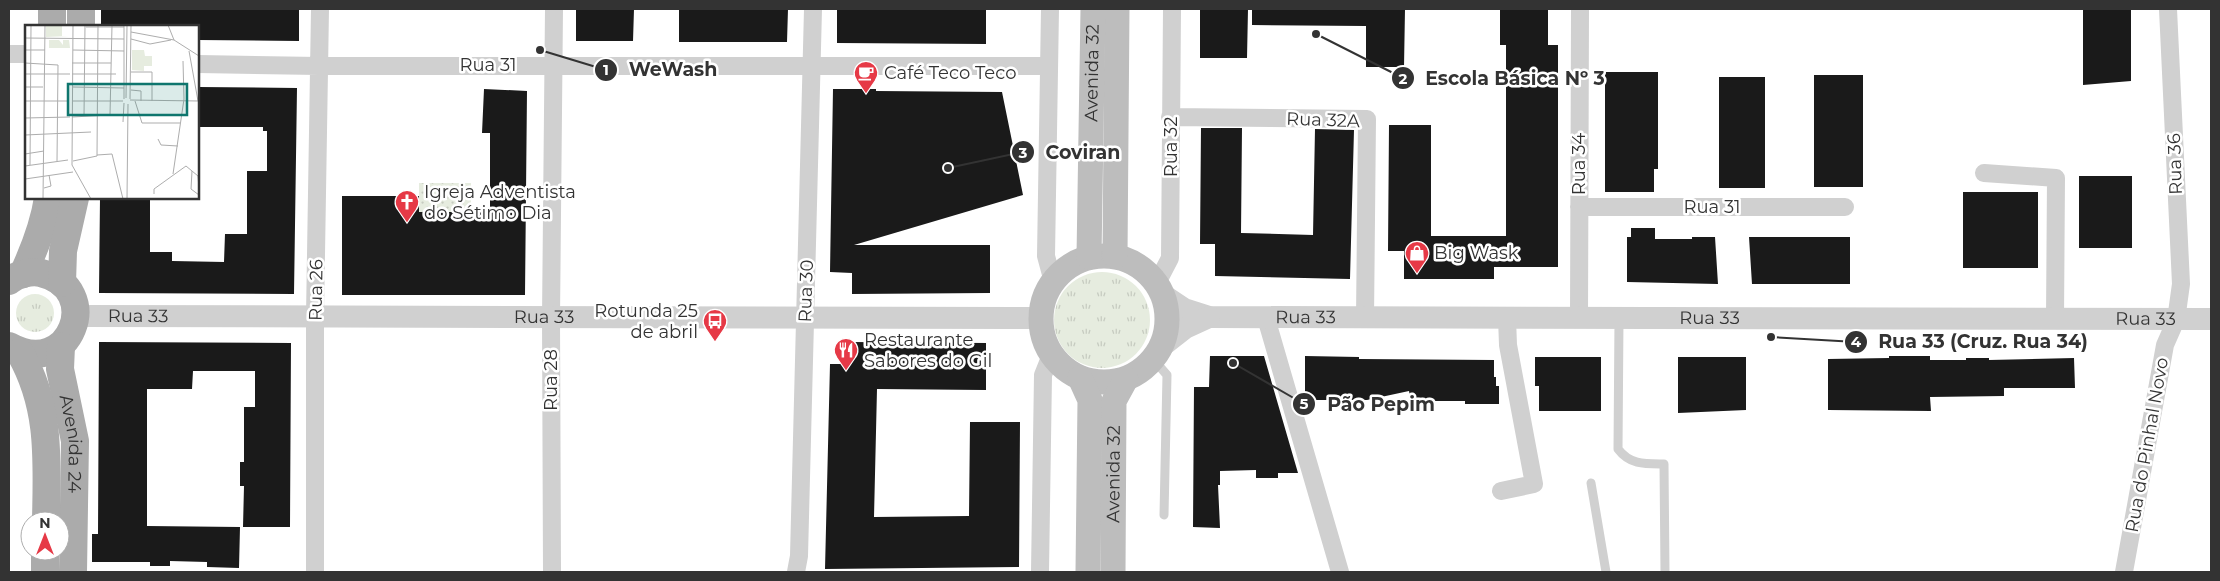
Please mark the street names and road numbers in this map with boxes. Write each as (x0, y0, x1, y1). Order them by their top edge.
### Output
street label: Avenida 32 (1080, 24, 1104, 122)
street label: Rua 31 (459, 54, 517, 76)
street label: Rua 32A (1286, 108, 1360, 132)
street label: Rua 32 (1160, 117, 1182, 177)
street label: Rua 34 (1568, 133, 1590, 195)
street label: Rua 36 (2163, 133, 2187, 195)
street label: Rua 31 (1683, 196, 1741, 218)
street label: Rua 26 (304, 259, 328, 321)
street label: Rua 30 (794, 259, 818, 323)
street label: Rua 33 (108, 305, 168, 327)
street label: Rua 33 (514, 306, 574, 328)
street label: Rua 33 (1275, 306, 1336, 328)
street label: Rua 33 (1679, 307, 1740, 329)
street label: Rua 33 (2115, 308, 2176, 330)
street label: Rua 28 (540, 349, 562, 411)
street label: Rua do Pinhal Novo (2121, 356, 2173, 534)
street label: Avenida 24 (55, 393, 86, 493)
street label: Avenida 32 (1102, 425, 1125, 523)

